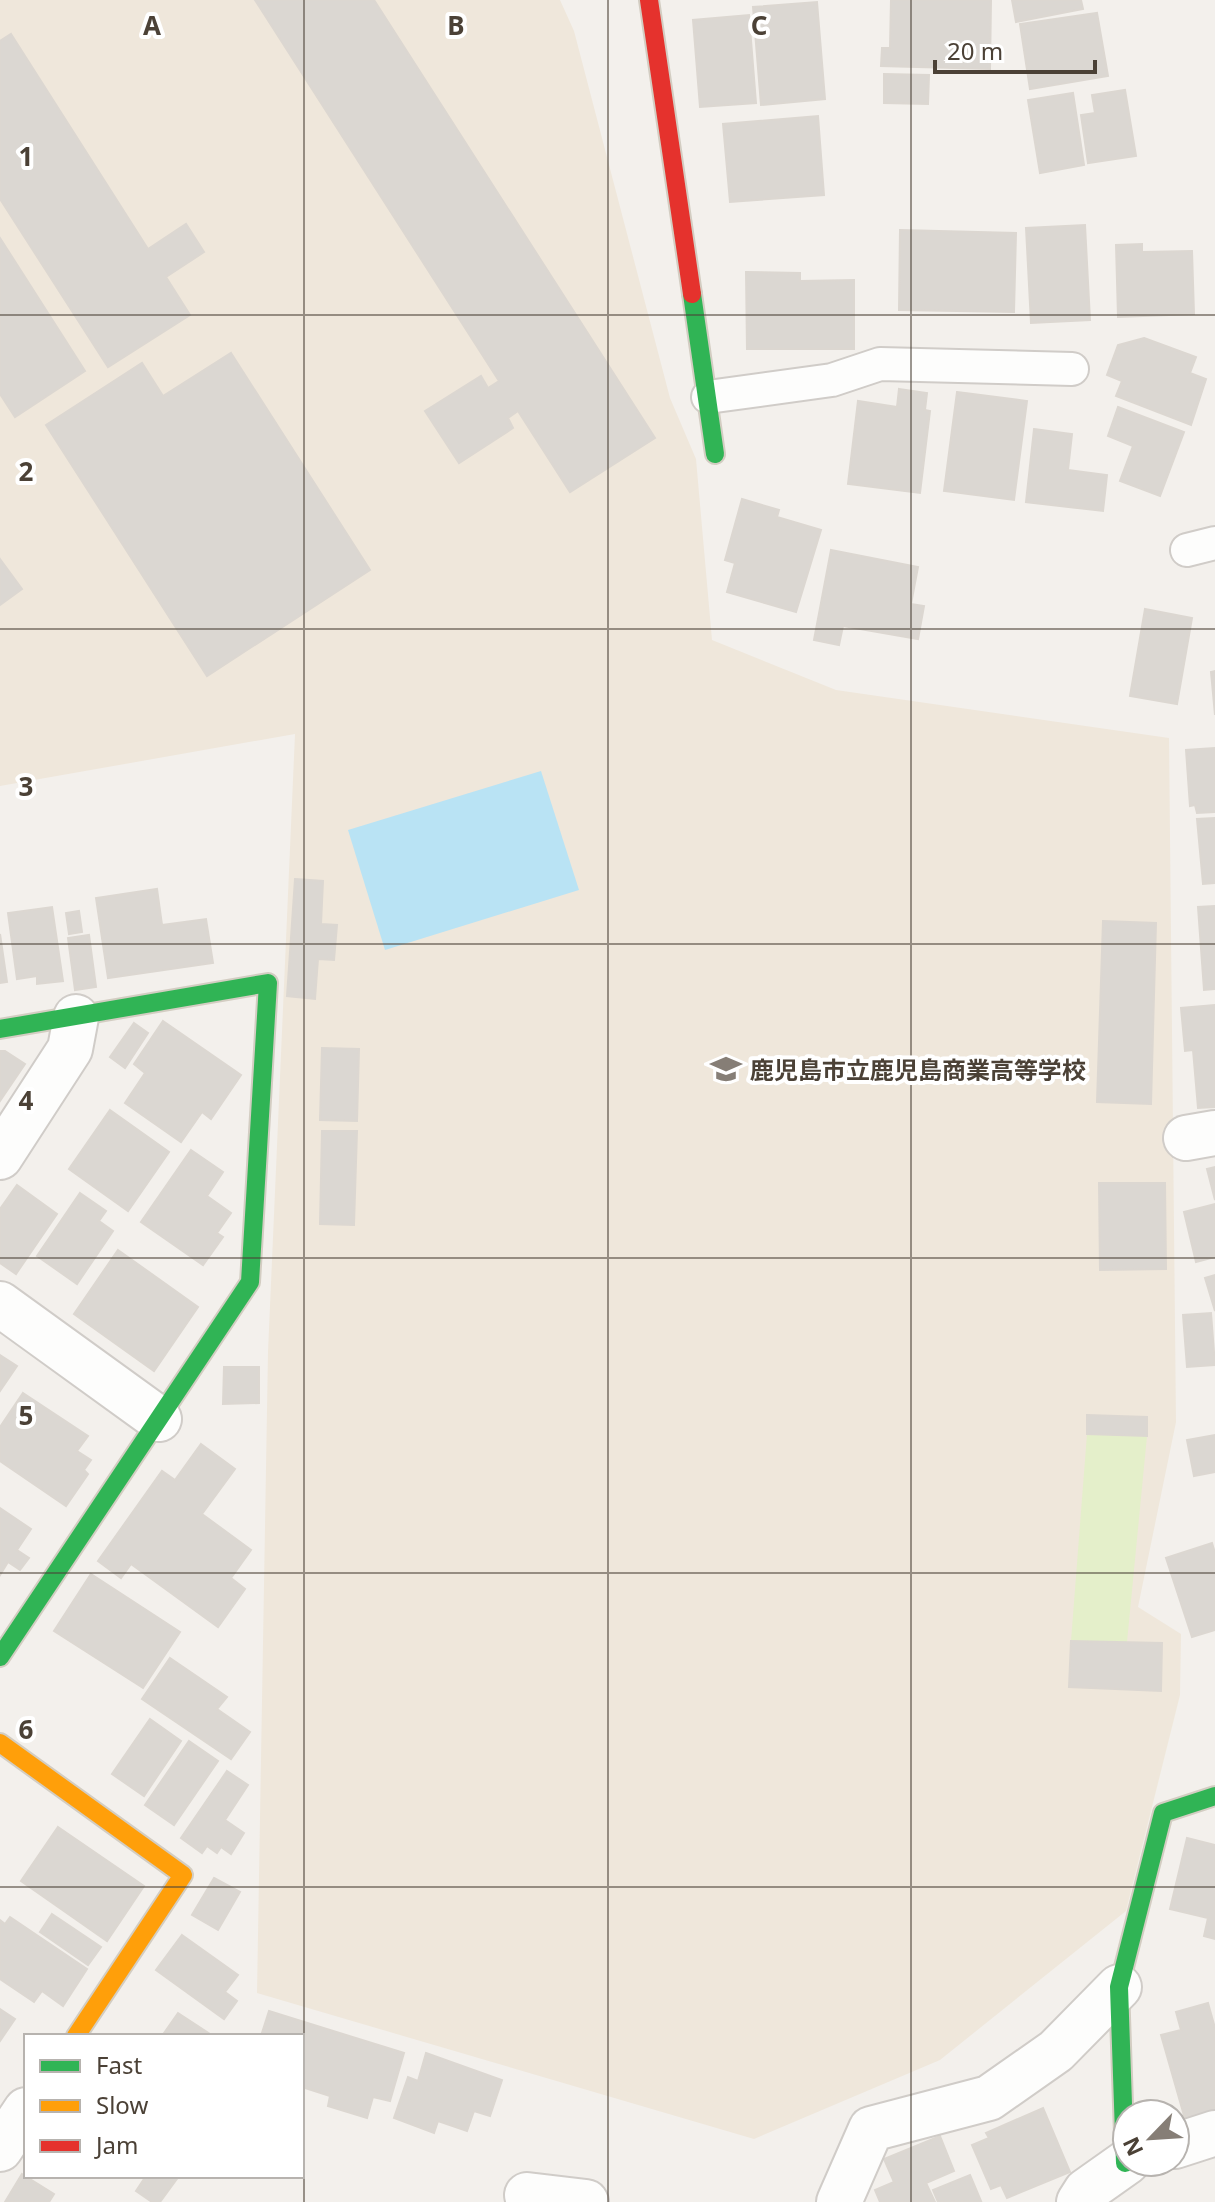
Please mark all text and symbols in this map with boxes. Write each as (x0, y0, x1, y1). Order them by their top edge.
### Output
text: A (143, 7, 161, 43)
text: B (447, 7, 465, 43)
text: C (751, 7, 767, 43)
scale bar (935, 24, 1095, 74)
text: 20 m (947, 34, 1003, 67)
text: 1 (19, 138, 33, 174)
text: 2 (19, 453, 34, 489)
text: 3 (19, 768, 33, 804)
school or university icon: 鹿児島市立鹿児島商業高等学校 (709, 1052, 743, 1086)
place label: 鹿児島市立鹿児島商業高等学校 (750, 1053, 1086, 1086)
text: 4 (19, 1082, 34, 1118)
text: 5 (19, 1397, 33, 1433)
text: 6 (19, 1711, 34, 1747)
legend (24, 2034, 304, 2178)
text: Fast (96, 2048, 142, 2081)
text: Slow (96, 2088, 148, 2121)
north arrow (1111, 2098, 1191, 2178)
text: Jam (94, 2128, 138, 2161)
text: N (1115, 2132, 1149, 2161)

